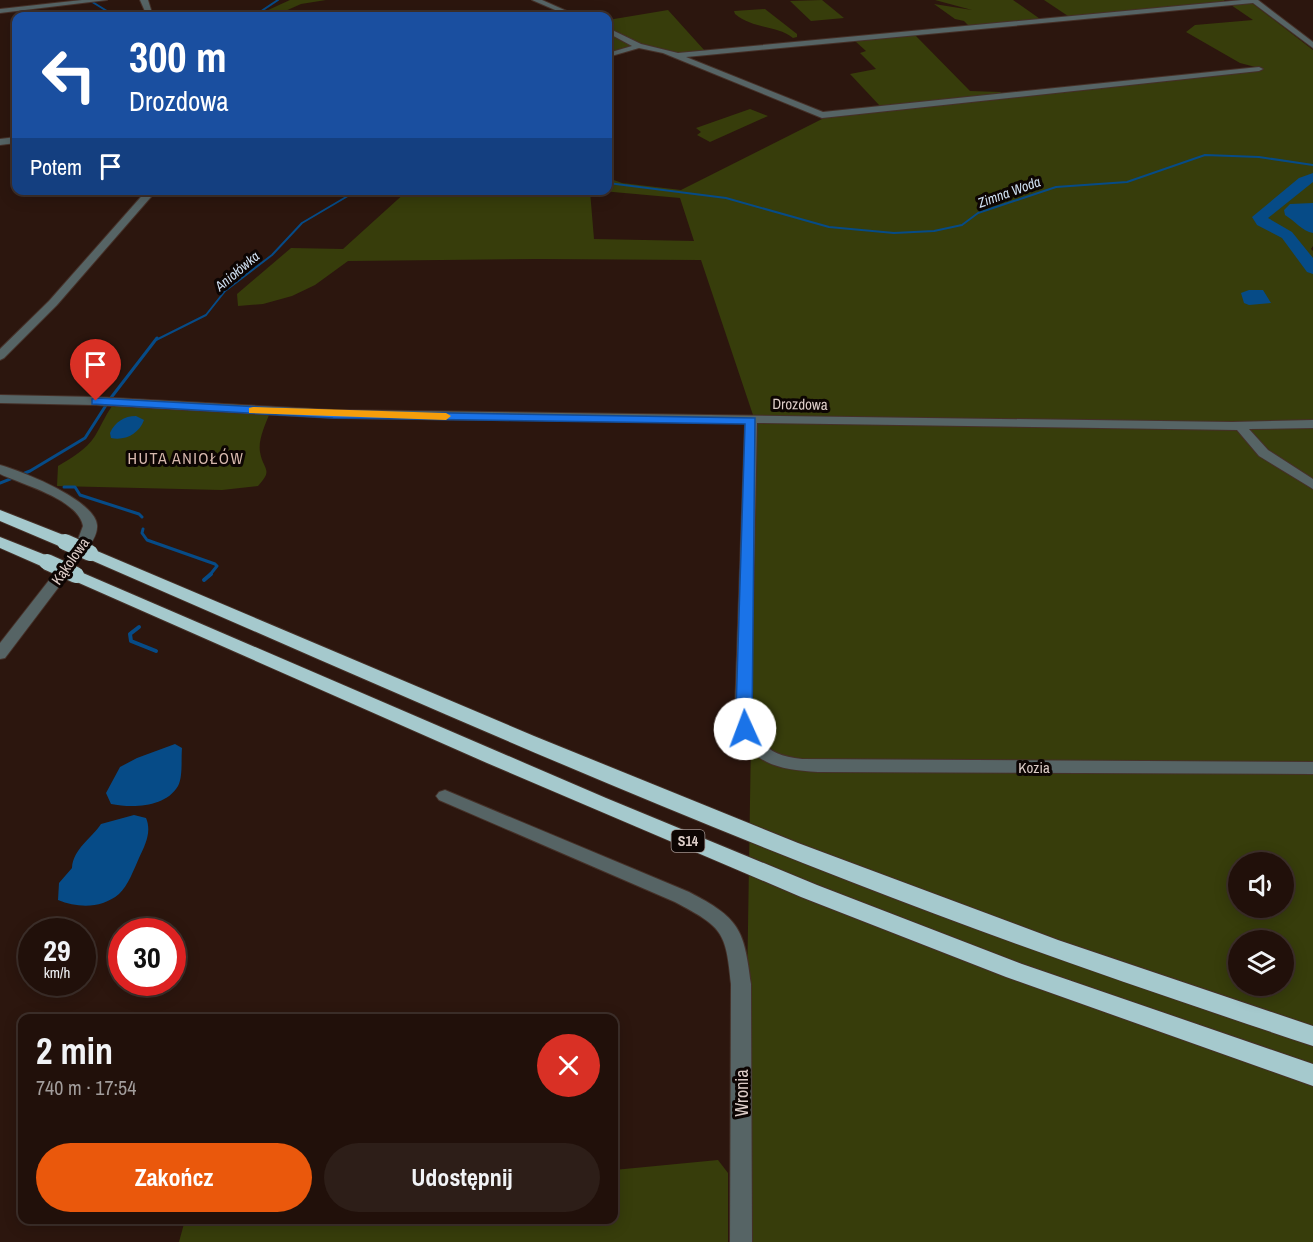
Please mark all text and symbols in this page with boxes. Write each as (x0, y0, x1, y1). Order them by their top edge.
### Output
text: 300 m (129, 29, 227, 85)
icon: left (30, 36, 108, 114)
text: Drozdowa (129, 83, 229, 119)
icon: arrive (94, 150, 127, 183)
text: Potem (30, 152, 82, 182)
water label: Zimna Woda (974, 172, 1043, 212)
water label: Aniołówka (210, 247, 263, 296)
pin (70, 339, 121, 401)
icon: arrive (79, 348, 112, 381)
street label: Drozdowa (772, 393, 828, 415)
district label: HUTA ANIOŁÓW (128, 447, 244, 469)
street label: Kąkolowa (46, 533, 94, 589)
position arrow (713, 697, 777, 761)
street label: Kozia (1018, 757, 1050, 778)
road number: S14 (672, 830, 704, 852)
map controls (1228, 852, 1294, 996)
button: sound (1228, 852, 1294, 918)
speed limit sign: 30 (108, 918, 186, 996)
text: 29 (43, 930, 71, 970)
button: layers (1228, 930, 1294, 996)
text: km/h (44, 962, 70, 983)
text: 2 min (36, 1027, 113, 1075)
button: close (537, 1034, 600, 1097)
street label: Wronia (729, 1069, 754, 1117)
text: 740 m · 17:54 (36, 1074, 136, 1101)
button: Zakończ (36, 1143, 312, 1212)
button: Udostępnij (324, 1143, 600, 1212)

